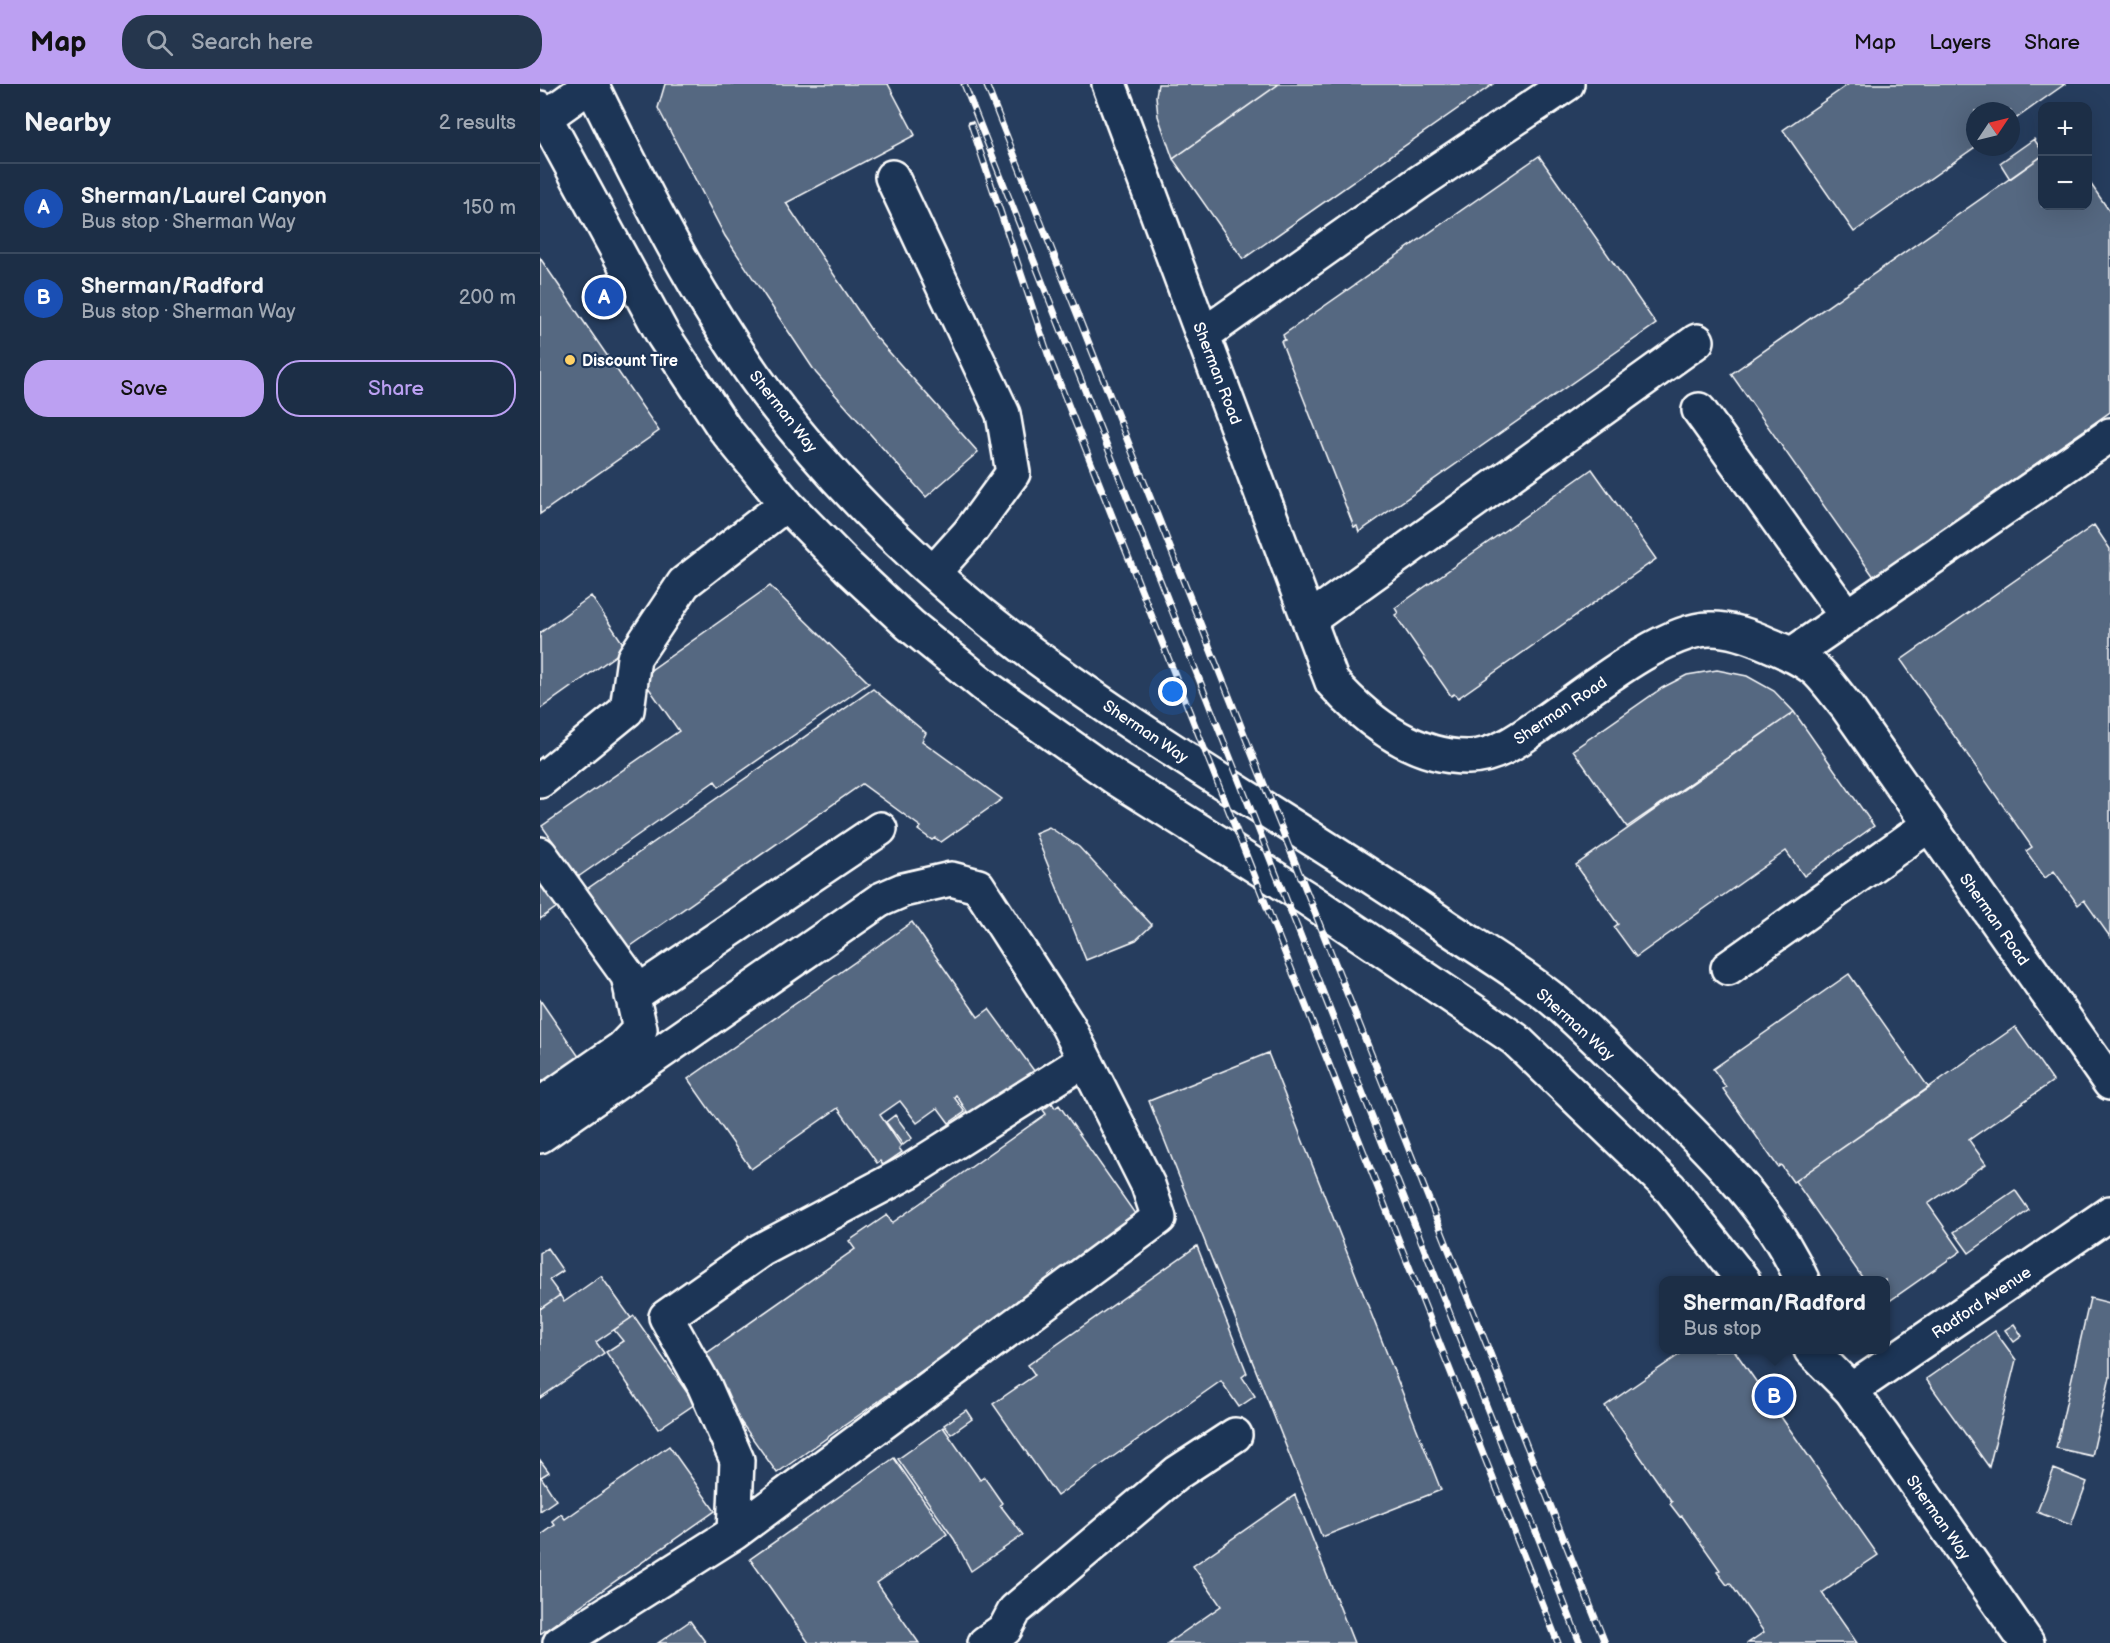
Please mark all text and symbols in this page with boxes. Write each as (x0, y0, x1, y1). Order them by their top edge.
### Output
search box (122, 15, 542, 69)
text: Map (30, 26, 86, 59)
icon: search (143, 26, 176, 59)
text: Search here (191, 29, 313, 56)
text: Map (1854, 30, 1896, 55)
text: Layers (1929, 30, 1991, 55)
text: Share (2024, 30, 2080, 55)
north arrow (1966, 102, 2020, 156)
map controls (2038, 102, 2092, 210)
button: + (2038, 102, 2092, 156)
text: Nearby (24, 108, 111, 139)
text: 2 results (439, 111, 516, 135)
button: − (2038, 156, 2092, 210)
text: Sherman/Laurel Canyon (81, 183, 327, 210)
text: A (37, 196, 50, 220)
text: 150 m (463, 196, 516, 220)
text: Bus stop · Sherman Way (81, 210, 296, 234)
text: Sherman/Radford (81, 273, 264, 300)
pin: A (584, 274, 624, 320)
text: B (36, 286, 51, 310)
text: 200 m (459, 286, 516, 310)
text: Bus stop · Sherman Way (81, 300, 296, 324)
street label: Sherman Road (1188, 320, 1245, 427)
place label: Discount Tire (582, 352, 678, 371)
marker: Discount Tire (563, 353, 577, 367)
button: Save (24, 360, 264, 417)
button: Share (276, 360, 516, 417)
street label: Sherman Way (745, 367, 821, 457)
street label: Sherman Road (1511, 673, 1611, 749)
your location (1158, 677, 1187, 706)
street label: Sherman Way (1099, 697, 1192, 768)
street label: Sherman Road (1955, 870, 2033, 970)
street label: Sherman Way (1532, 985, 1619, 1066)
street label: Radford Avenue (1929, 1263, 2036, 1343)
popup (1659, 1276, 1890, 1354)
text: Sherman/Radford (1683, 1290, 1866, 1317)
text: Bus stop (1683, 1317, 1762, 1341)
pin: B (1754, 1374, 1794, 1418)
street label: Sherman Way (1902, 1472, 1974, 1564)

